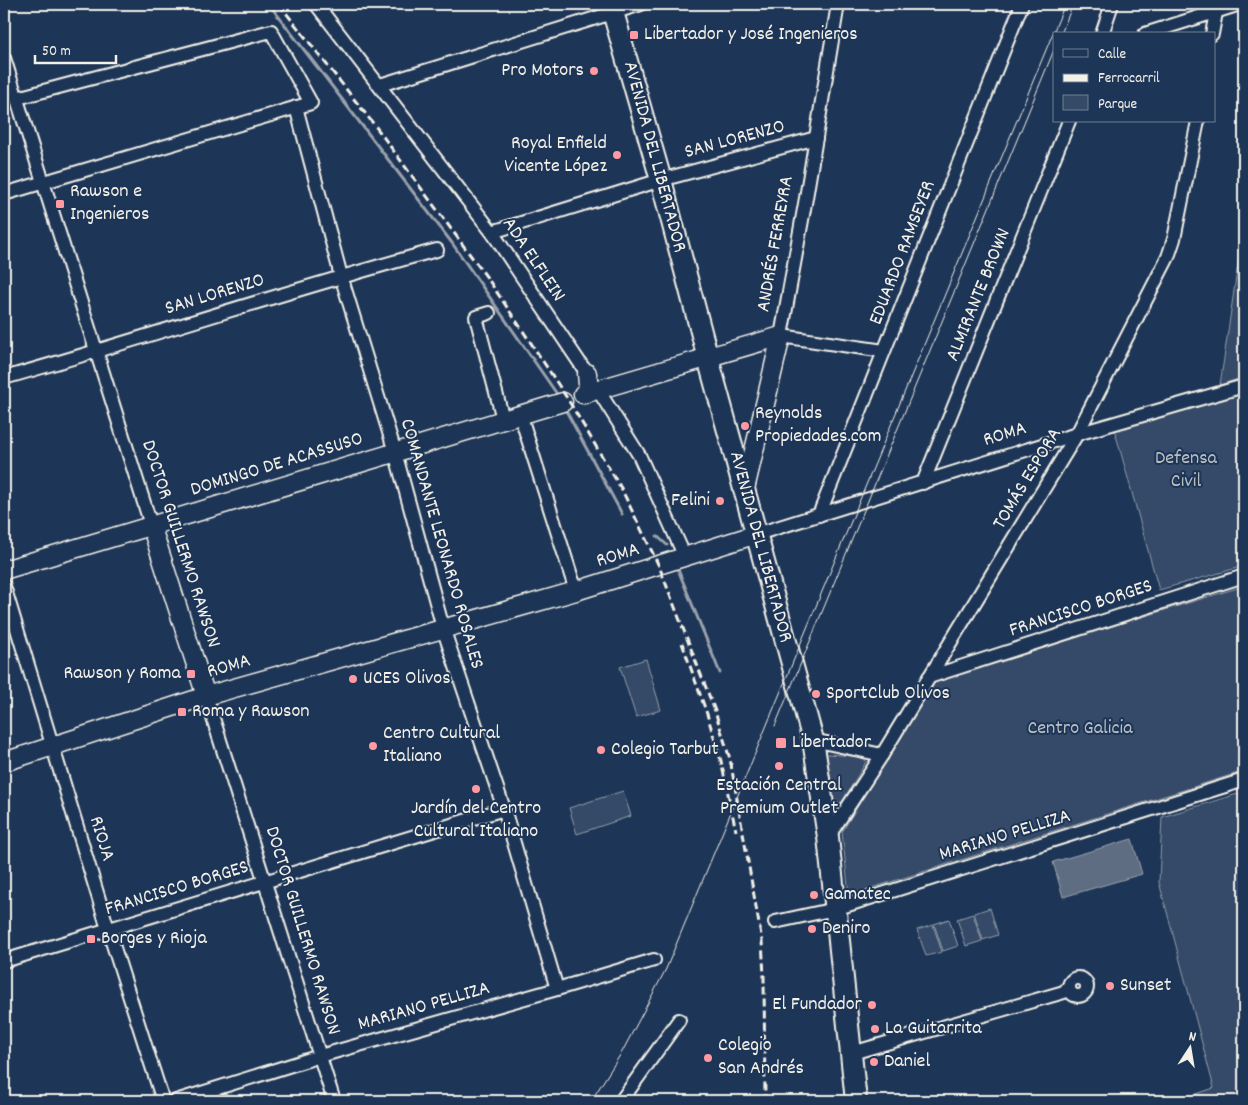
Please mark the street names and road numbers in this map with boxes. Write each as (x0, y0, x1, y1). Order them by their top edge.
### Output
street label: AVENIDA DEL LIBERTADOR (615, 58, 693, 256)
street label: SAN LORENZO (682, 113, 788, 167)
street label: ANDRÉS FERREYRA (750, 174, 802, 314)
street label: EDUARDO RAMSEYER (863, 177, 943, 329)
street label: ADA ELFLEIN (494, 212, 572, 308)
street label: ALMIRANTE BROWN (940, 224, 1018, 366)
street label: SAN LORENZO (162, 267, 268, 323)
street label: COMANDANTE LEONARDO ROSALES (392, 415, 490, 673)
street label: ROMA (980, 415, 1030, 455)
street label: TOMÁS ESPORA (987, 423, 1069, 535)
street label: DOMINGO DE ACASSUSO (187, 425, 367, 505)
street label: DOCTOR GUILLERMO RAWSON (133, 437, 227, 651)
street label: AVENIDA DEL LIBERTADOR (721, 448, 799, 646)
street label: ROMA (593, 536, 643, 576)
street label: FRANCISCO BORGES (1006, 573, 1156, 645)
street label: ROMA (204, 647, 254, 687)
street label: MARIANO PELLIZA (936, 803, 1074, 869)
street label: RIOJA (81, 813, 121, 865)
street label: DOCTOR GUILLERMO RAWSON (257, 823, 347, 1039)
street label: FRANCISCO BORGES (102, 854, 252, 924)
street label: MARIANO PELLIZA (355, 975, 493, 1039)

